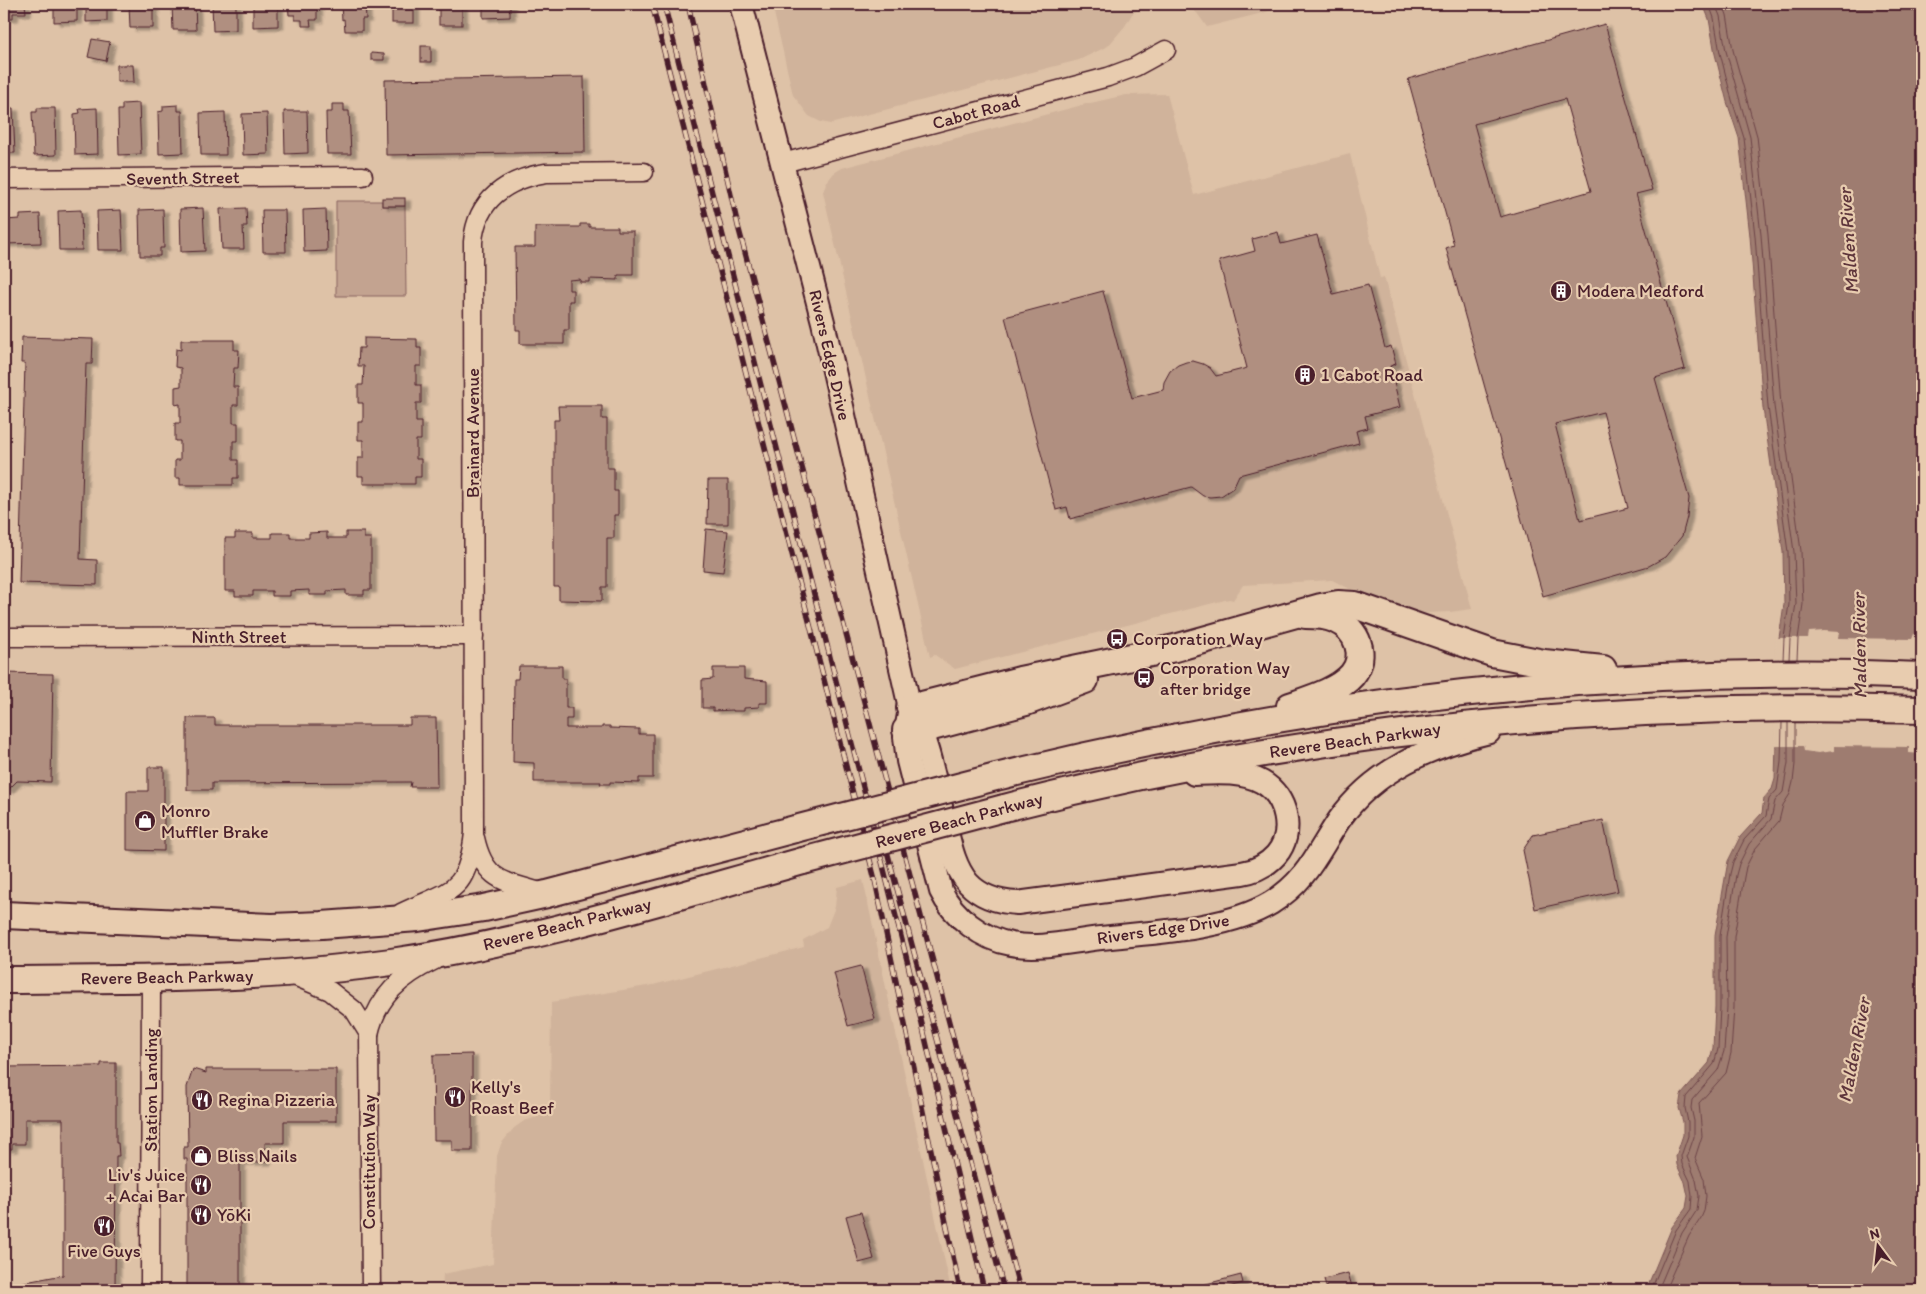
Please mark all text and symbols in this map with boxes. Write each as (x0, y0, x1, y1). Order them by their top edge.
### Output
street label: Cabot Road (930, 90, 1022, 134)
street label: Seventh Street (126, 166, 240, 190)
water label: Malden River (1833, 186, 1863, 295)
building icon: Modera Medford (1549, 279, 1573, 303)
place label: Modera Medford (1577, 280, 1704, 302)
street label: Rivers Edge Drive (804, 287, 856, 423)
building icon: 1 Cabot Road (1293, 363, 1317, 387)
place label: 1 Cabot Road (1321, 364, 1423, 386)
street label: Brainard Avenue (462, 368, 484, 498)
water label: Malden River (1847, 591, 1871, 699)
street label: Ninth Street (192, 626, 287, 648)
bus stop icon: Corporation Way (1105, 627, 1129, 651)
place label: Corporation Way (1133, 628, 1263, 650)
place label: Corporation Way after bridge (1160, 657, 1290, 700)
bus stop icon: Corporation Way after bridge (1132, 666, 1156, 690)
street label: Revere Beach Parkway (1268, 717, 1443, 763)
street label: Revere Beach Parkway (873, 787, 1046, 853)
place label: Monro Muffler Brake (161, 800, 269, 843)
shop icon: Monro Muffler Brake (133, 809, 157, 833)
street label: Revere Beach Parkway (481, 892, 654, 956)
street label: Rivers Edge Drive (1095, 909, 1231, 949)
street label: Revere Beach Parkway (80, 964, 254, 990)
water label: Malden River (1833, 994, 1876, 1104)
street label: Station Landing (140, 1028, 162, 1152)
place label: Kelly's Roast Beef (471, 1076, 554, 1119)
restaurant icon: Kelly's Roast Beef (443, 1085, 467, 1109)
restaurant icon: Regina Pizzeria (190, 1088, 214, 1112)
place label: Regina Pizzeria (218, 1089, 336, 1111)
street label: Constitution Way (358, 1094, 380, 1230)
shop icon: Bliss Nails (189, 1144, 213, 1168)
place label: Bliss Nails (217, 1145, 297, 1167)
place label: Liv's Juice + Acai Bar (106, 1164, 185, 1207)
restaurant icon: Liv's Juice + Acai Bar (189, 1173, 213, 1197)
restaurant icon: YōKi (189, 1203, 213, 1227)
place label: YōKi (217, 1204, 251, 1226)
restaurant icon: Five Guys (92, 1214, 116, 1238)
north arrow (1854, 1222, 1904, 1272)
text: N (1868, 1224, 1882, 1243)
place label: Five Guys (67, 1240, 141, 1262)

